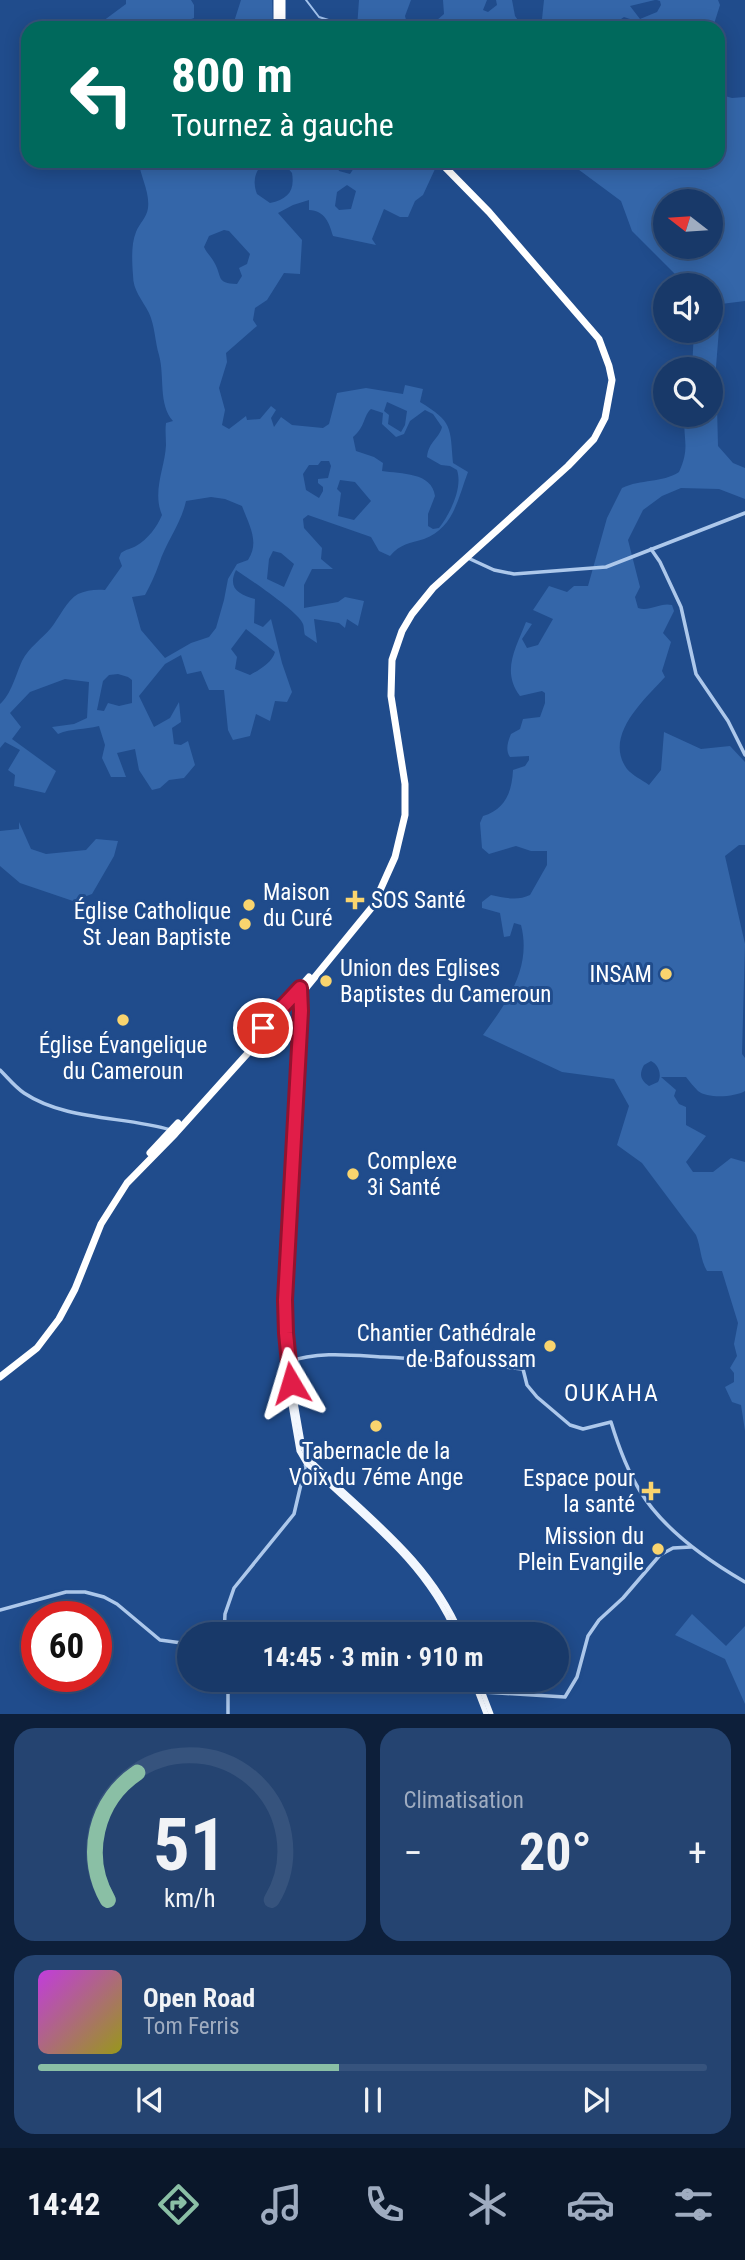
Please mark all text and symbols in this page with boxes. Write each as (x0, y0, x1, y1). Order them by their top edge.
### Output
text: 800 m (171, 47, 293, 104)
icon: left (56, 49, 147, 140)
text: Tournez à gauche (171, 106, 394, 144)
north arrow (653, 189, 723, 259)
map controls (653, 189, 723, 427)
button: sound (653, 273, 723, 343)
button: search (653, 357, 723, 427)
place label: Maison du Curé (263, 879, 333, 932)
place label: SOS Santé (371, 887, 466, 914)
marker: SOS Santé (345, 890, 365, 910)
place label: Église Catholique St Jean Baptiste (74, 897, 231, 951)
marker: Maison du Curé (241, 897, 257, 913)
marker: Église Catholique St Jean Baptiste (237, 916, 253, 932)
place label: Union des Eglises Baptistes du Cameroun (340, 955, 551, 1008)
place label: INSAM (589, 961, 652, 988)
marker: INSAM (658, 966, 674, 982)
marker: Union des Eglises Baptistes du Cameroun (318, 973, 334, 989)
pin (233, 998, 293, 1058)
icon: arrive (244, 1009, 282, 1047)
marker: Église Évangelique du Cameroun (115, 1012, 131, 1028)
place label: Église Évangelique du Cameroun (39, 1031, 207, 1085)
place label: Complexe 3i Santé (367, 1148, 457, 1201)
marker: Complexe 3i Santé (345, 1166, 361, 1182)
place label: Chantier Cathédrale de Bafoussam (357, 1320, 536, 1373)
marker: Chantier Cathédrale de Bafoussam (542, 1338, 558, 1354)
position arrow (254, 1346, 328, 1420)
district label: OUKAHA (564, 1379, 660, 1407)
marker: Tabernacle de la Voix du 7éme Ange (368, 1418, 384, 1434)
place label: Tabernacle de la Voix du 7éme Ange (289, 1438, 463, 1491)
place label: Espace pour la santé (523, 1465, 635, 1518)
marker: Espace pour la santé (641, 1481, 661, 1501)
place label: Mission du Plein Evangile (518, 1523, 644, 1576)
marker: Mission du Plein Evangile (650, 1541, 666, 1557)
speed limit sign: 60 (21, 1601, 112, 1692)
text: 14:45 · 3 min · 910 m (263, 1642, 483, 1672)
text: Climatisation (404, 1787, 524, 1814)
text: 51 (153, 1803, 227, 1889)
text: 20° (519, 1822, 592, 1883)
text: − (404, 1831, 423, 1875)
text: + (688, 1831, 707, 1875)
text: km/h (164, 1884, 215, 1913)
text: Open Road (143, 1983, 255, 2013)
text: Tom Ferris (143, 2013, 239, 2040)
icon: previous (131, 2081, 169, 2119)
icon: pause (354, 2081, 392, 2119)
icon: next (577, 2081, 615, 2119)
icon: directions (154, 2180, 203, 2229)
icon: music (257, 2180, 306, 2229)
icon: phone (360, 2180, 409, 2229)
icon: climate (463, 2180, 512, 2229)
icon: car (566, 2180, 615, 2229)
icon: filters (669, 2180, 718, 2229)
text: 14:42 (27, 2185, 100, 2223)

